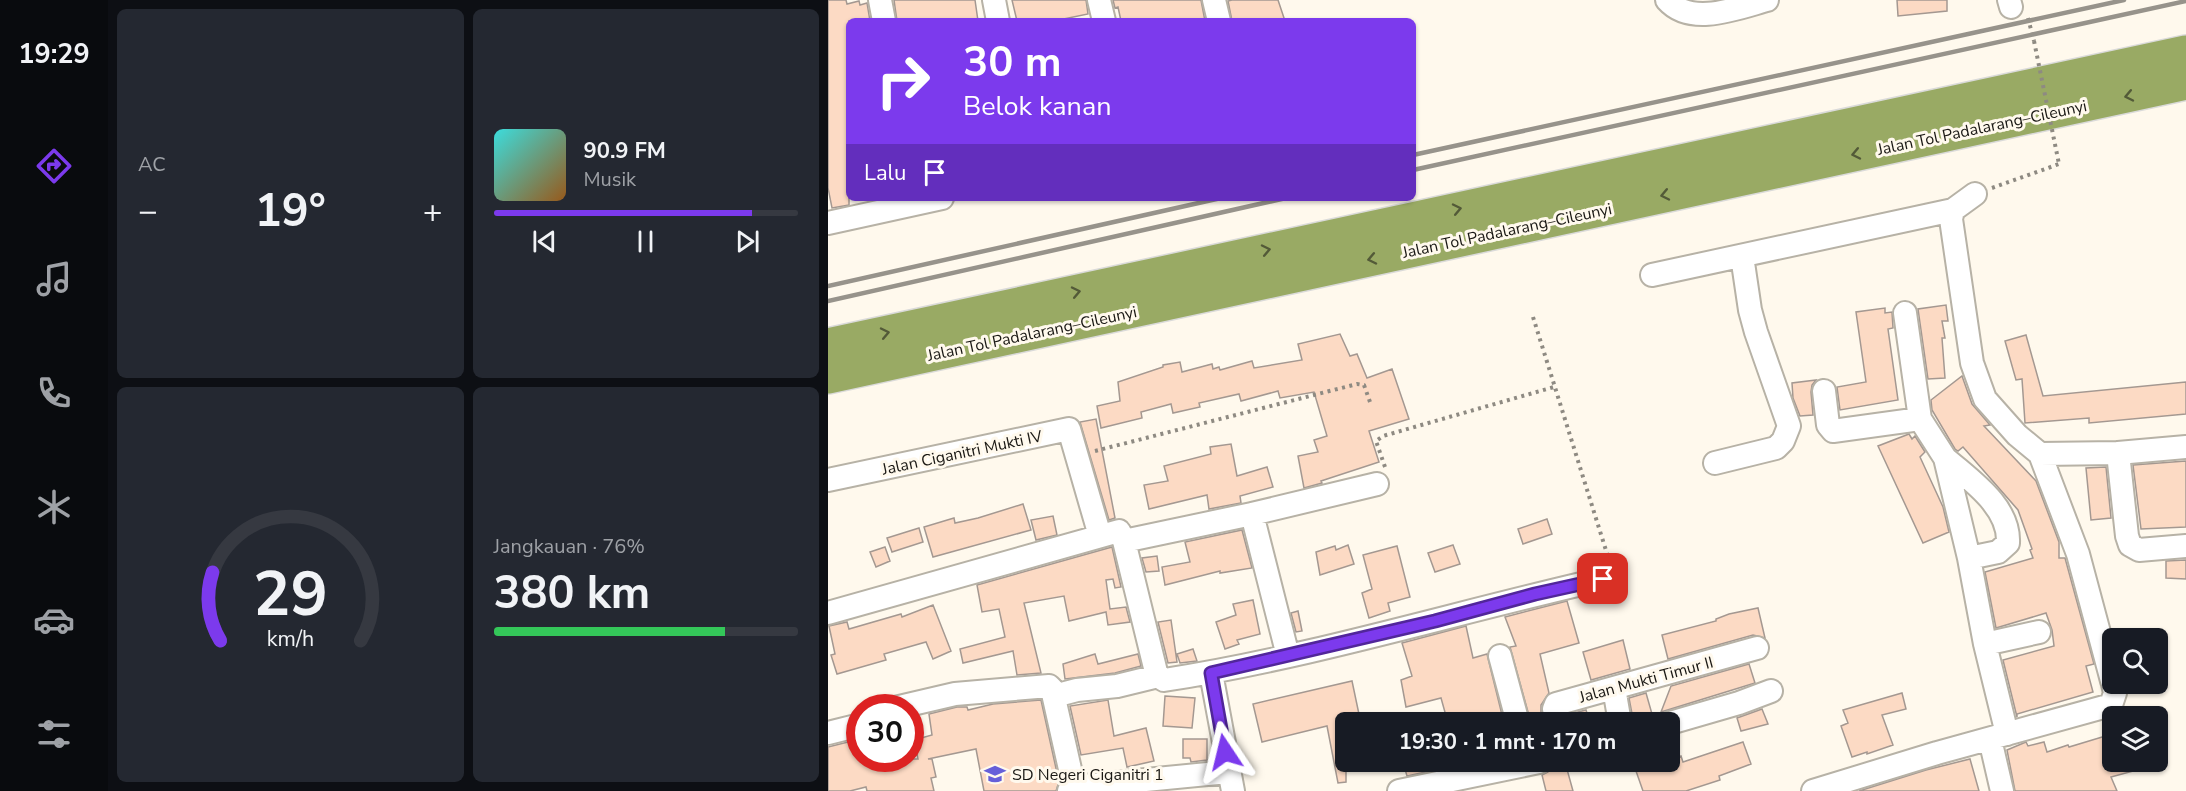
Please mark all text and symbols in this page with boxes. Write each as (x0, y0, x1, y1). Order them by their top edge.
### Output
text: 30 m (963, 34, 1062, 91)
text: 19:29 (18, 36, 90, 73)
icon: right (864, 42, 942, 120)
text: Belok kanan (963, 88, 1112, 125)
one-way arrow (2124, 88, 2134, 101)
street label: Jalan Tol Padalarang–Cileunyi (1874, 95, 2089, 161)
text: 90.9 FM (584, 136, 666, 166)
icon: directions (33, 145, 75, 187)
one-way arrow (1851, 147, 1861, 160)
text: AC (138, 151, 166, 178)
icon: arrive (918, 156, 951, 189)
text: Lalu (864, 158, 906, 188)
text: Musik (584, 166, 636, 193)
text: 19° (255, 181, 326, 242)
one-way arrow (1661, 188, 1671, 201)
text: − (138, 189, 158, 234)
text: + (423, 189, 443, 234)
street label: Jalan Tol Padalarang–Cileunyi (1399, 198, 1614, 264)
one-way arrow (1452, 203, 1462, 216)
icon: previous (528, 225, 561, 258)
icon: pause (629, 225, 662, 258)
icon: next (731, 225, 764, 258)
one-way arrow (1261, 245, 1271, 258)
one-way arrow (1367, 252, 1377, 265)
icon: music (33, 258, 75, 300)
one-way arrow (1071, 286, 1081, 299)
street label: Jalan Tol Padalarang–Cileunyi (924, 301, 1139, 367)
one-way arrow (880, 327, 890, 340)
icon: phone (33, 372, 75, 414)
street label: Jalan Ciganitri Mukti IV (879, 425, 1045, 481)
icon: climate (33, 486, 75, 528)
text: Jangkauan · 76% (494, 533, 645, 560)
text: 29 (253, 552, 328, 637)
pin (1577, 553, 1628, 604)
icon: arrive (1586, 562, 1619, 595)
text: 380 km (494, 563, 650, 624)
icon: car (33, 599, 75, 641)
text: km/h (267, 625, 314, 655)
map controls (2102, 628, 2168, 772)
button: search (2102, 628, 2168, 694)
street label: Jalan Mukti Timur II (1576, 651, 1716, 709)
speed limit sign: 30 (846, 694, 924, 772)
button: layers (2102, 706, 2168, 772)
icon: filters (33, 713, 75, 755)
position arrow (1193, 720, 1257, 784)
text: 19:30 · 1 mnt · 170 m (1399, 727, 1616, 757)
school or university icon: SD Negeri Ciganitri 1 (983, 762, 1007, 786)
place label: SD Negeri Ciganitri 1 (1012, 764, 1164, 786)

